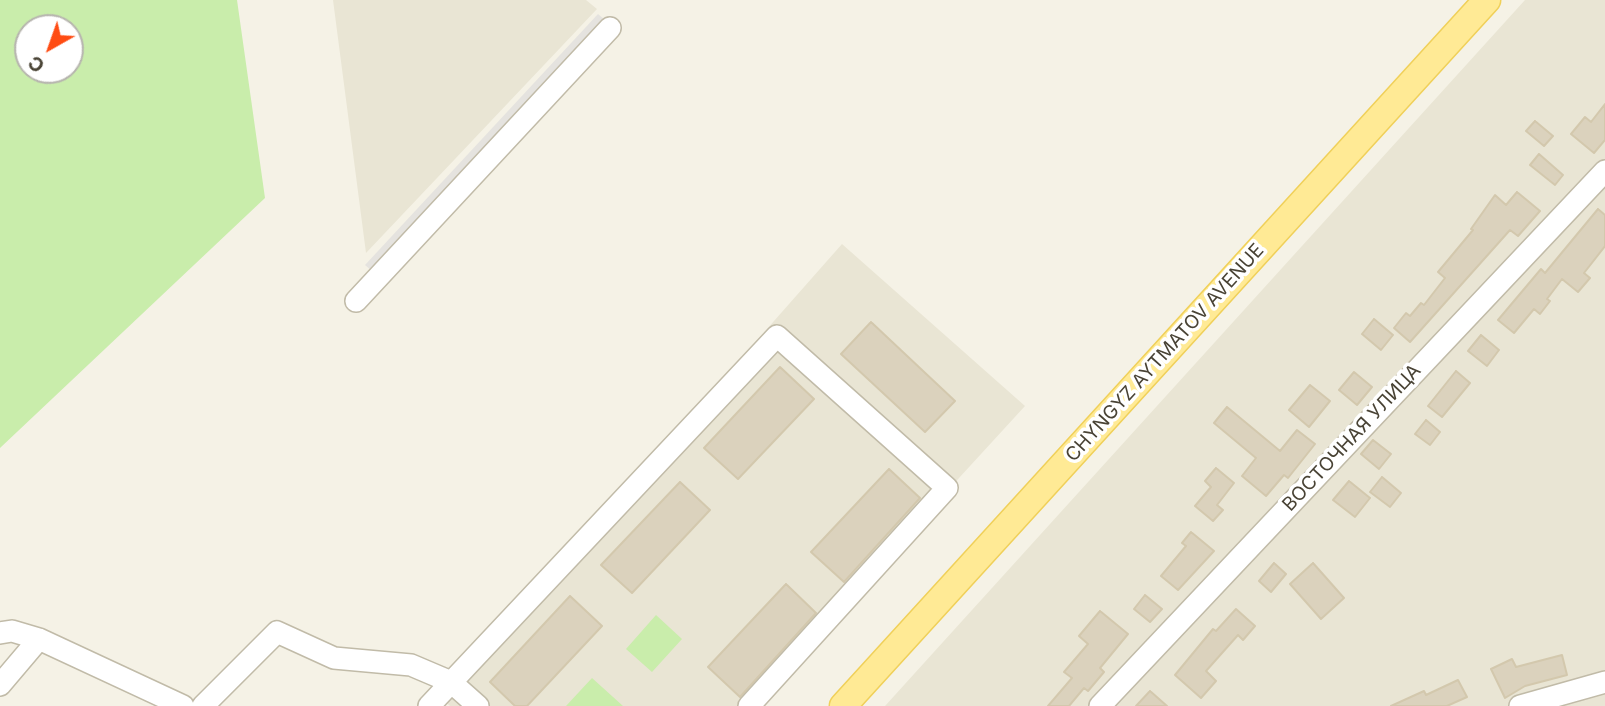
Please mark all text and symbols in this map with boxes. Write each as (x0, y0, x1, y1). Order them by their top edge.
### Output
north arrow (14, 14, 84, 84)
text: С (24, 51, 49, 77)
street label: CHYNGYZ AYTMATOV AVENUE (1061, 239, 1269, 467)
street label: ВОСТОЧНАЯ УЛИЦА (1278, 360, 1426, 516)

